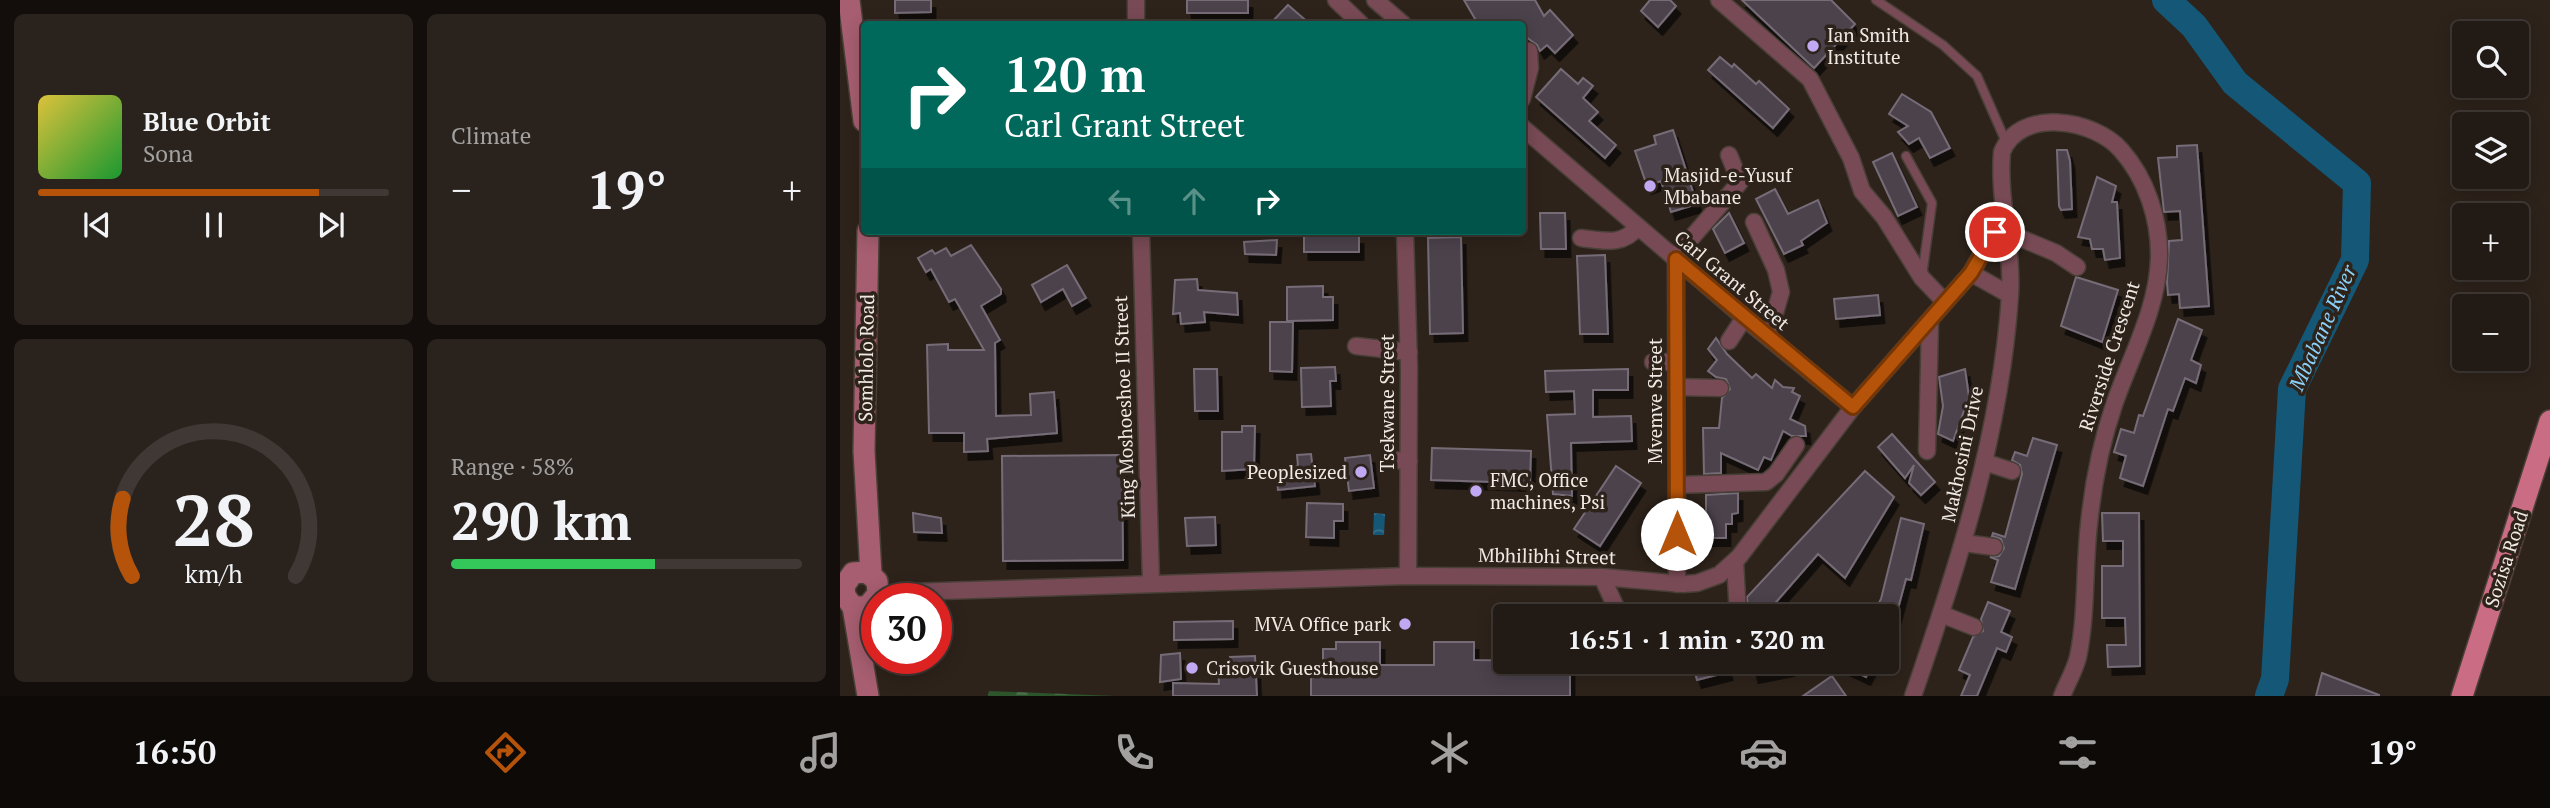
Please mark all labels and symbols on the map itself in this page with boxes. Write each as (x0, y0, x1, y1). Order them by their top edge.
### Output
place label: Ian Smith Institute (1827, 22, 1910, 69)
marker: Ian Smith Institute (1805, 38, 1821, 54)
place label: Masjid-e-Yusuf Mbabane (1664, 162, 1793, 209)
marker: Masjid-e-Yusuf Mbabane (1642, 178, 1658, 194)
pin (1965, 202, 2025, 262)
street label: Carl Grant Street (1669, 224, 1795, 335)
water label: Mbabane River (2282, 260, 2363, 396)
street label: Riverside Crescent (2072, 278, 2145, 434)
street label: Somhlolo Road (852, 293, 879, 422)
street label: King Moshoeshoe II Street (1107, 295, 1140, 519)
street label: Tsekwane Street (1374, 334, 1399, 472)
street label: Mvemve Street (1642, 338, 1667, 464)
street label: Makhosini Drive (1935, 384, 1988, 524)
place label: Peoplesized (1247, 459, 1347, 484)
marker: Peoplesized (1353, 464, 1369, 480)
place label: FMC, Office machines, Psi (1490, 467, 1605, 514)
marker: FMC, Office machines, Psi (1468, 483, 1484, 499)
position arrow (1640, 497, 1714, 571)
street label: Sozisa Road (2478, 507, 2533, 610)
street label: Mbhilibhi Street (1478, 542, 1616, 569)
speed limit sign: 30 (861, 583, 952, 674)
place label: MVA Office park (1254, 611, 1391, 636)
marker: MVA Office park (1397, 616, 1413, 632)
place label: Crisovik Guesthouse (1206, 655, 1379, 680)
marker: Crisovik Guesthouse (1184, 660, 1200, 676)

